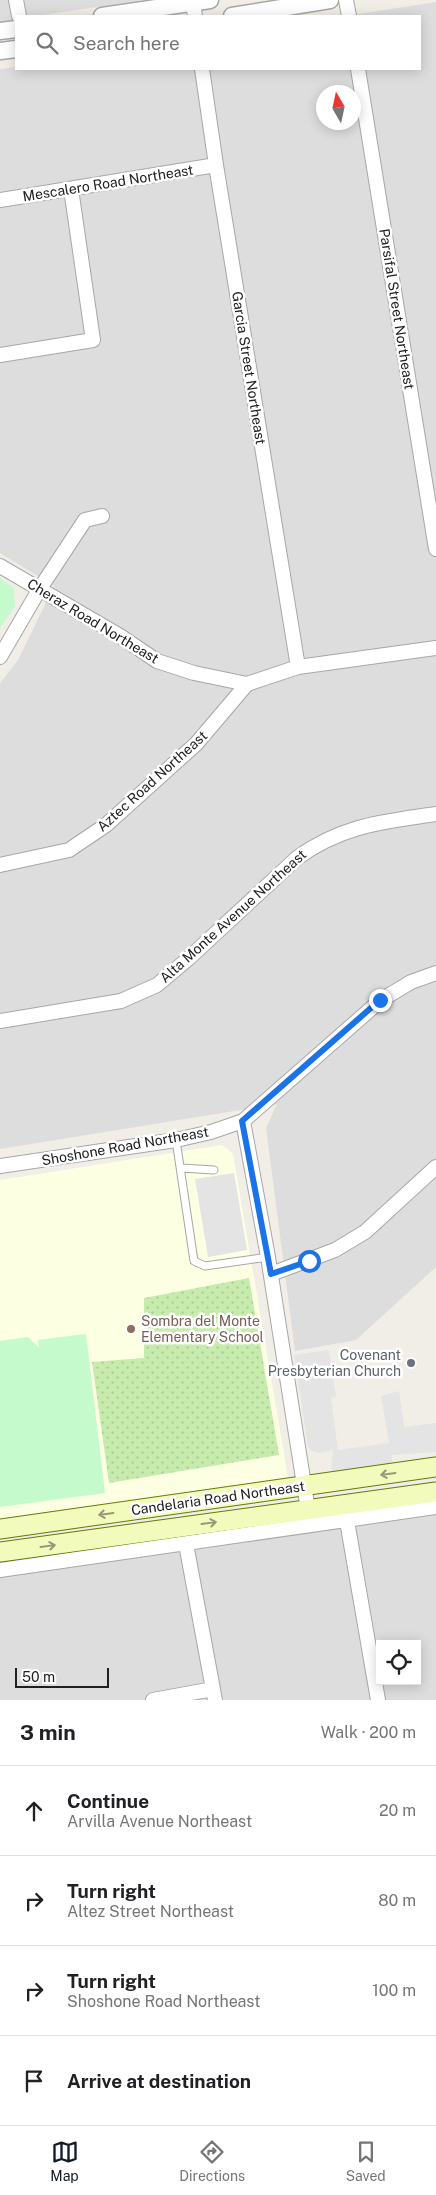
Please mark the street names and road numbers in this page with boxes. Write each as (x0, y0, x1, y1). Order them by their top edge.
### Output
street label: Mescalero Road Northeast (22, 162, 194, 204)
street label: Parsifal Street Northeast (376, 227, 418, 391)
street label: Garcia Street Northeast (229, 290, 269, 446)
street label: Cheraz Road Northeast (24, 575, 162, 667)
street label: Aztec Road Northeast (94, 727, 210, 835)
street label: Alta Monte Avenue Northeast (157, 846, 309, 986)
street label: Shoshone Road Northeast (40, 1123, 210, 1169)
street label: Candelaria Road Northeast (130, 1478, 306, 1518)

